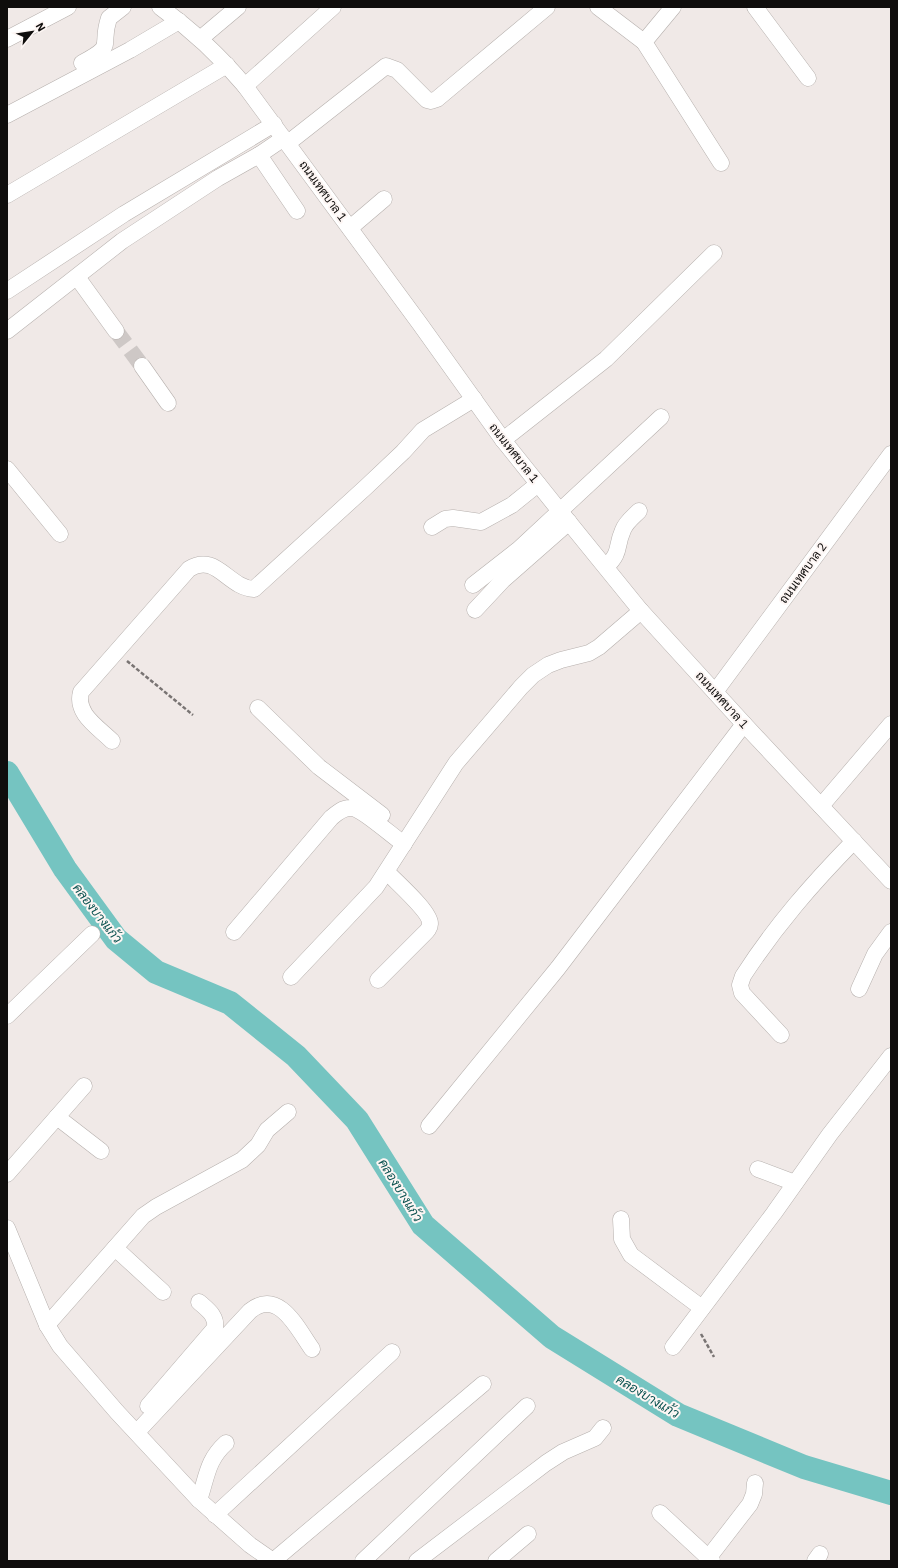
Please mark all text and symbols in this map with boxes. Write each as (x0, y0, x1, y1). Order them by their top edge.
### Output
north arrow (12, 12, 52, 52)
text: N (33, 20, 49, 34)
street label: ถนนเทศบาล 1 (296, 157, 351, 224)
street label: ถนนเทศบาล 1 (486, 420, 542, 486)
street label: ถนนเทศบาล 2 (775, 539, 830, 606)
street label: ถนนเทศบาล 1 (693, 668, 752, 731)
water label: คลองบางแก้ว (69, 880, 126, 947)
water label: คลองบางแก้ว (375, 1156, 427, 1225)
water label: คลองบางแก้ว (613, 1371, 683, 1422)

